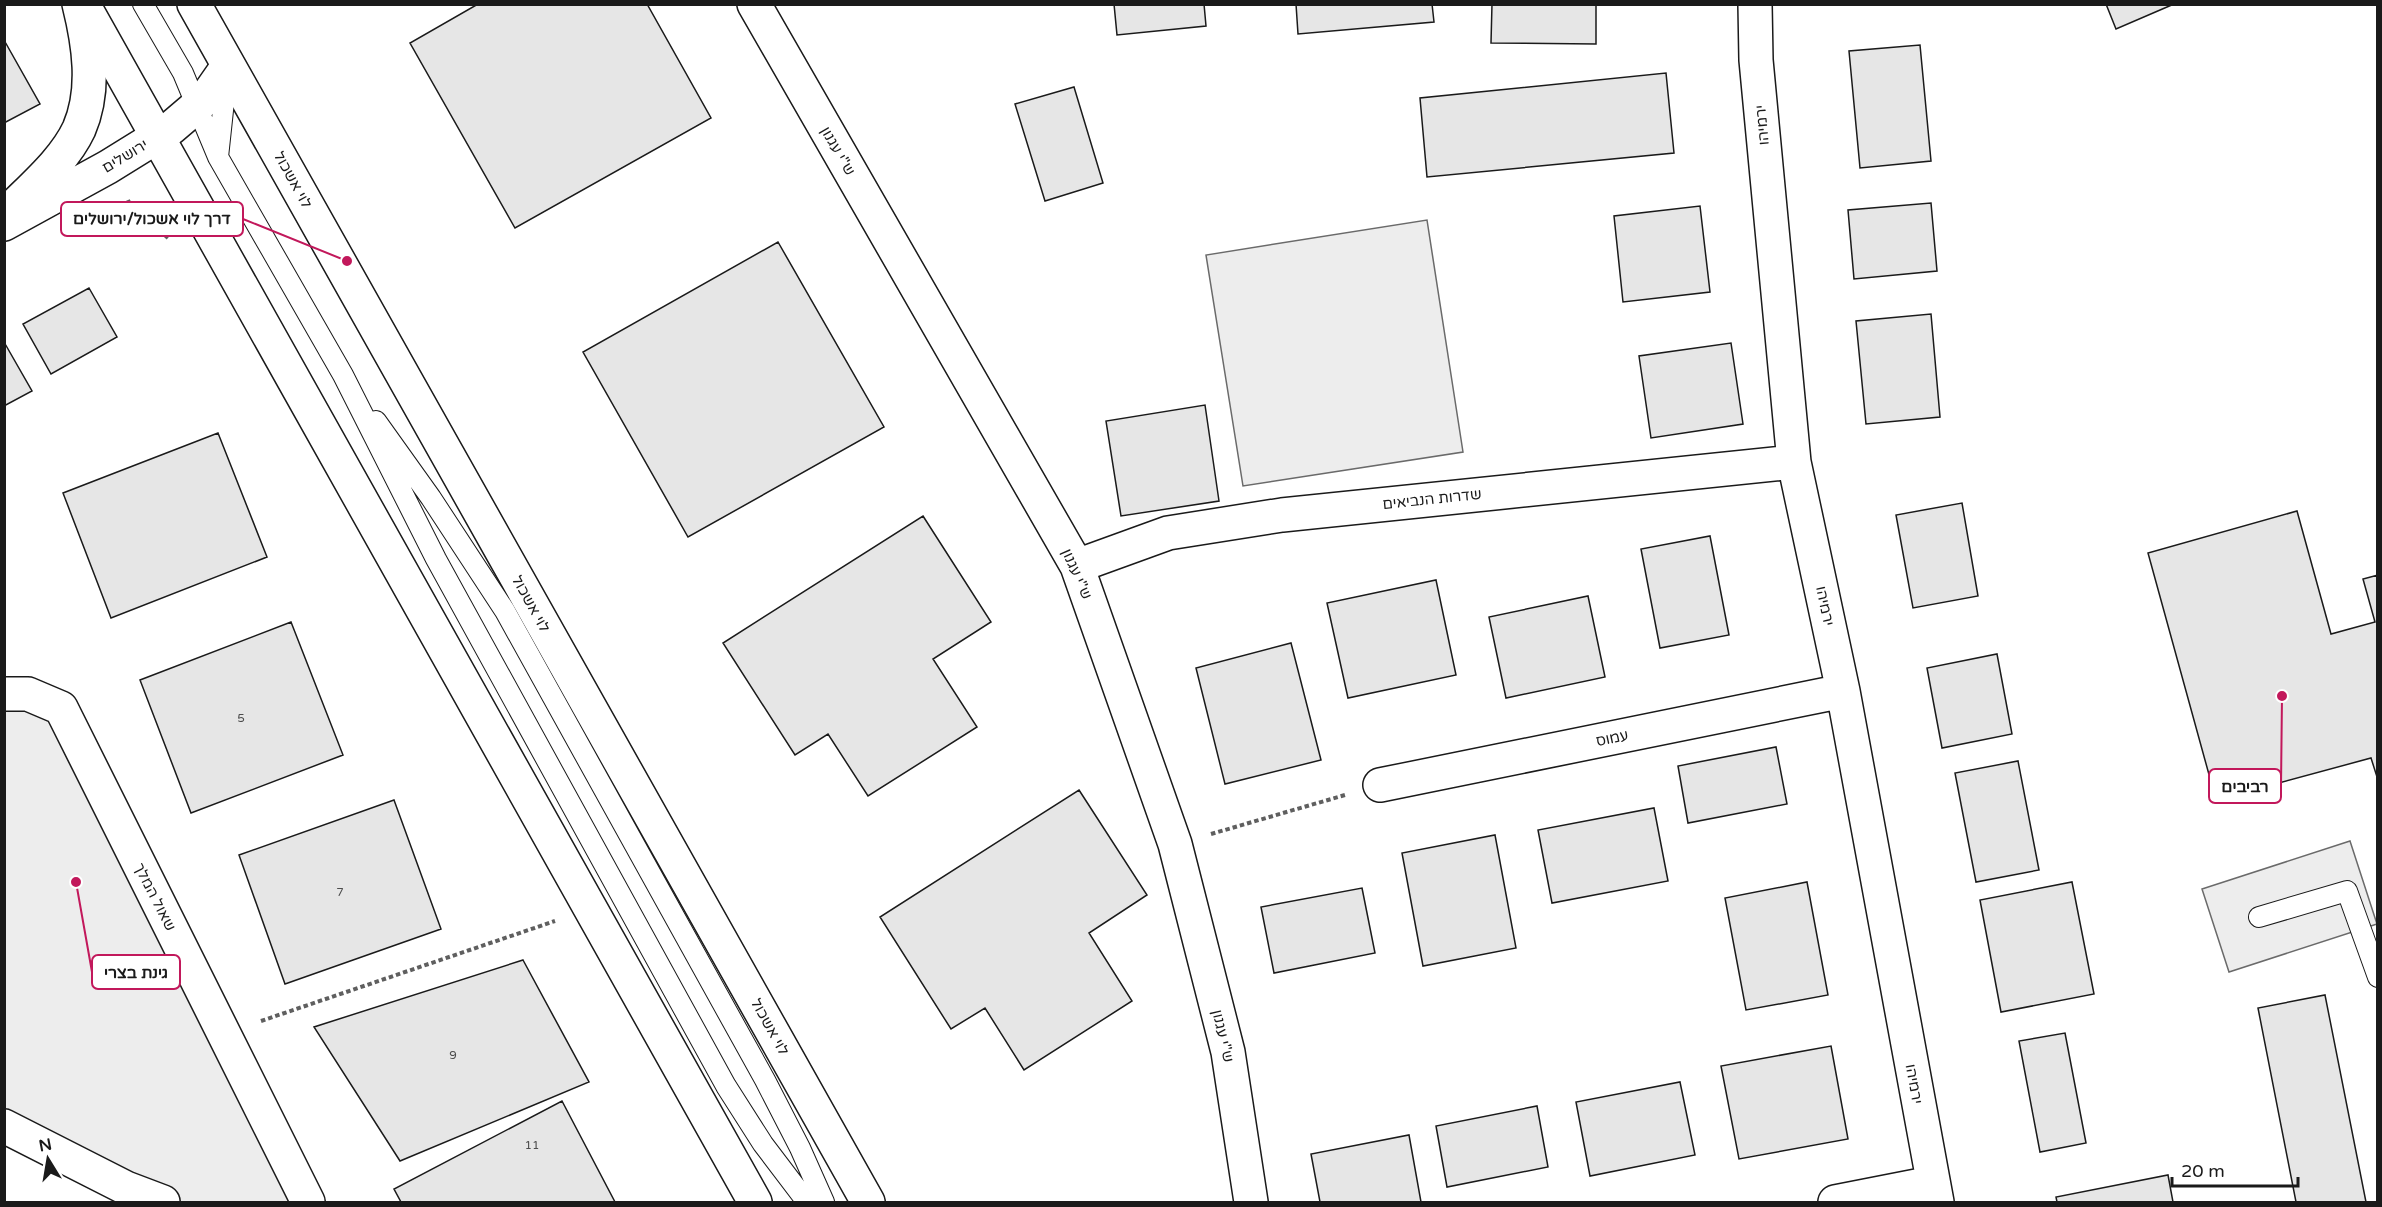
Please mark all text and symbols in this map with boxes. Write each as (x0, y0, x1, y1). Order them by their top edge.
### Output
street label: ירמיהו (1751, 104, 1773, 146)
street label: ש"י עגנון (817, 123, 859, 179)
street label: ירושלים (99, 135, 151, 177)
street label: לוי אשכול (270, 148, 316, 212)
callout: דרך לוי אשכול/ירושלים (61, 202, 243, 236)
text: דרך לוי אשכול/ירושלים (73, 209, 231, 229)
street label: שדרות הנביאים (1382, 485, 1482, 513)
street label: ש"י עגנון (1058, 546, 1096, 602)
street label: לוי אשכול (508, 572, 554, 636)
street label: ירמיהו (1812, 584, 1838, 628)
house number: 5 (237, 711, 245, 725)
street label: עמוס (1594, 726, 1630, 750)
callout: רביבים (2209, 769, 2281, 803)
text: רביבים (2221, 777, 2269, 797)
street label: שאול המלך (130, 860, 180, 934)
house number: 7 (336, 885, 344, 899)
callout: גינת בצרי (92, 955, 180, 989)
text: גינת בצרי (104, 963, 168, 983)
street label: לוי אשכול (747, 995, 793, 1059)
street label: ש"י עגנון (1208, 1008, 1238, 1064)
house number: 9 (449, 1048, 457, 1062)
street label: ירמיהו (1902, 1063, 1926, 1105)
north arrow (18, 1129, 78, 1189)
text: N (37, 1134, 54, 1156)
house number: 11 (524, 1138, 540, 1152)
scale bar (2172, 1150, 2298, 1188)
text: 20 m (2181, 1160, 2225, 1182)

